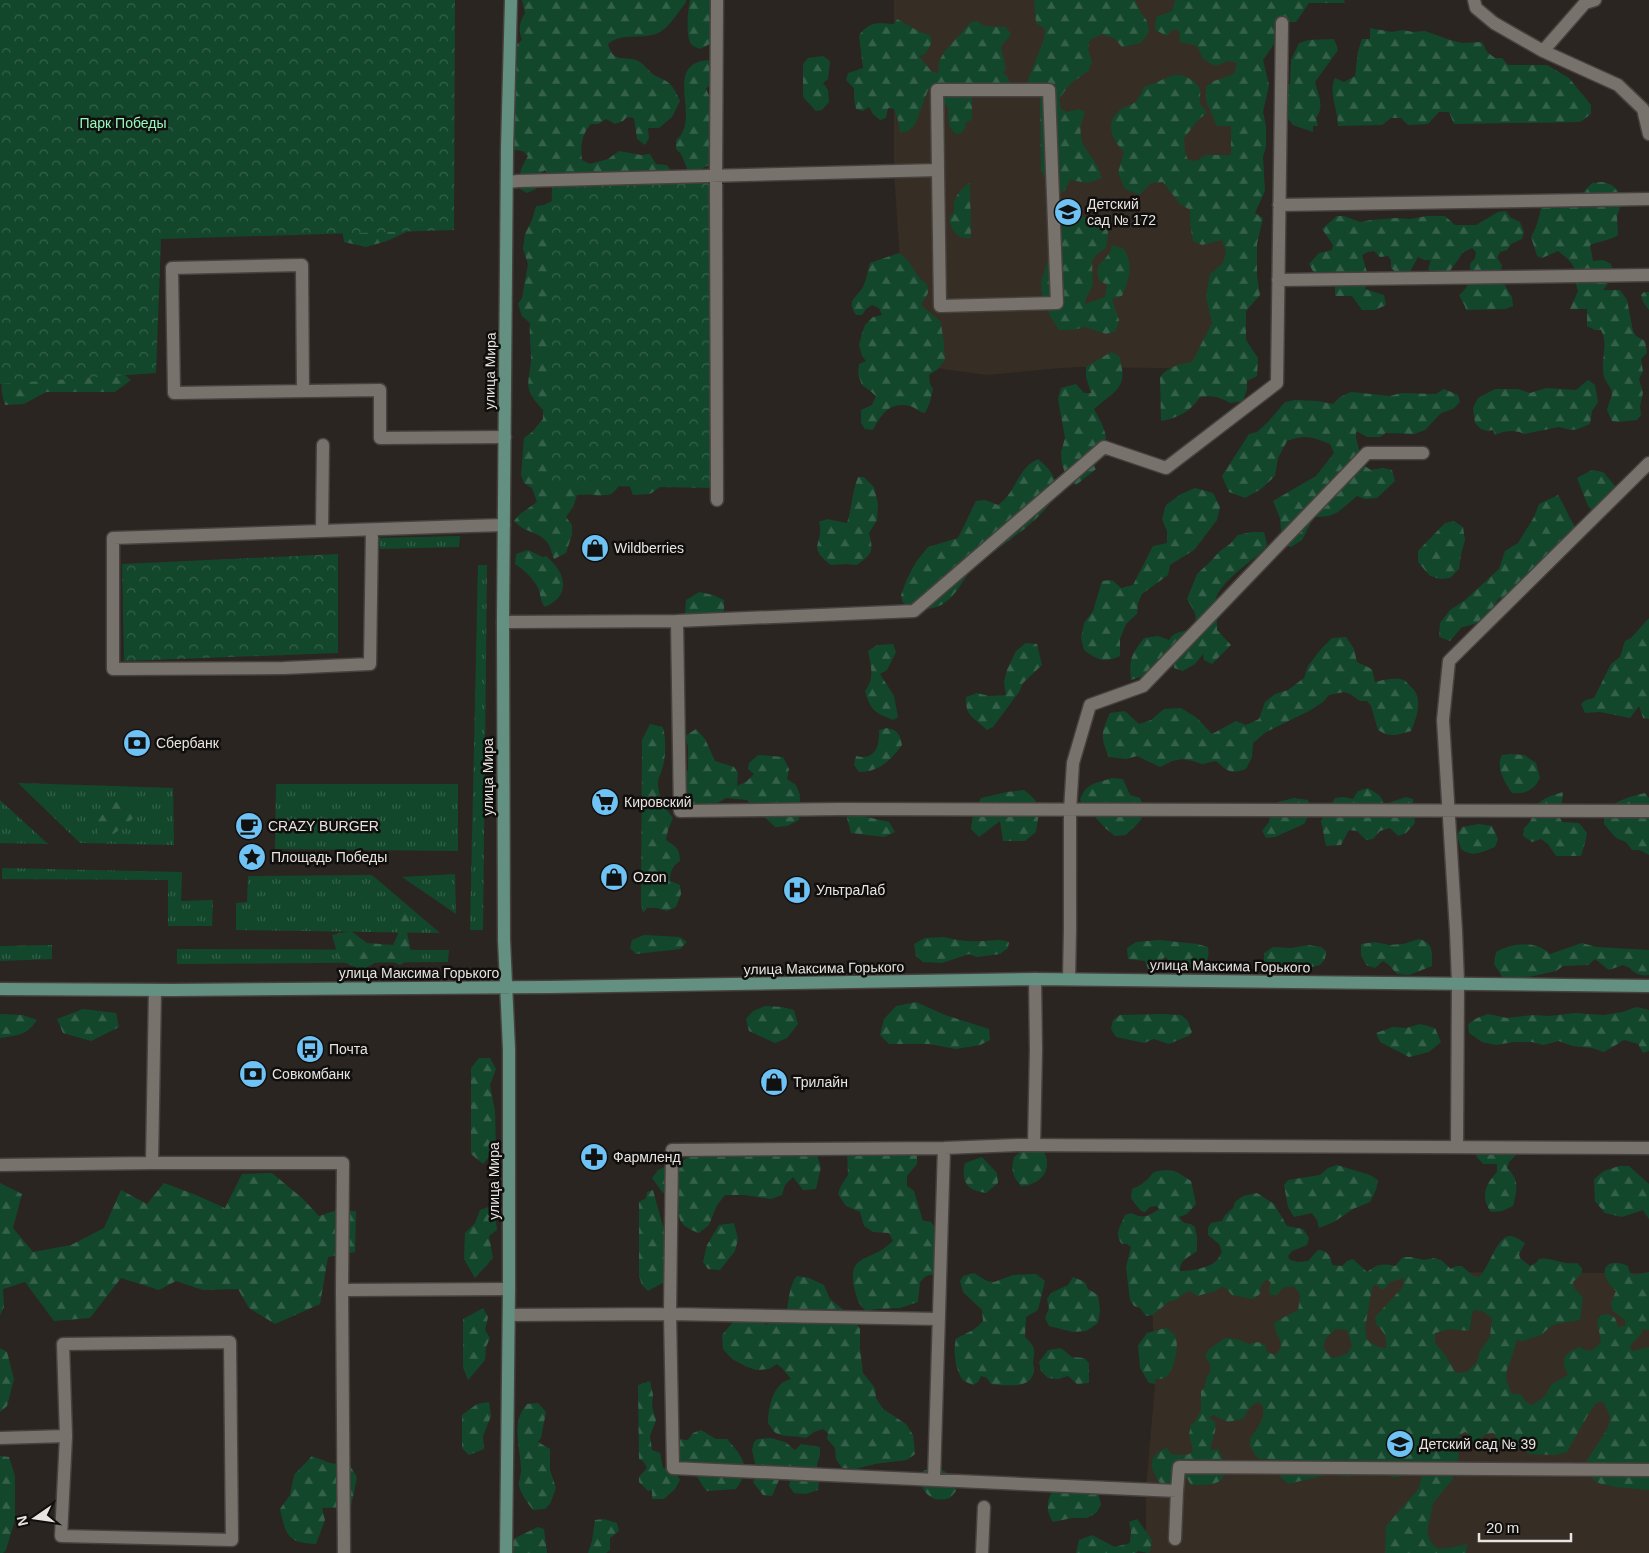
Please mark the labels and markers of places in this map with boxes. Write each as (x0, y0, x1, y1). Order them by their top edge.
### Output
place label: Детский сад № 172 (1087, 196, 1156, 228)
school or university icon: Детский сад № 172 (1053, 197, 1083, 227)
shop icon: Wildberries (580, 533, 610, 563)
place label: Wildberries (614, 540, 684, 556)
bank icon: Сбербанк (122, 728, 152, 758)
place label: Сбербанк (156, 735, 220, 751)
supermarket icon: Кировский (590, 787, 620, 817)
place label: Кировский (624, 794, 692, 810)
cafe icon: CRAZY BURGER (234, 811, 264, 841)
place label: CRAZY BURGER (268, 818, 379, 834)
place icon: Площадь Победы (237, 842, 267, 872)
place label: Площадь Победы (271, 849, 387, 865)
shop icon: Ozon (599, 862, 629, 892)
place label: Ozon (633, 869, 666, 885)
hospital icon: УльтраЛаб (782, 875, 812, 905)
place label: УльтраЛаб (816, 882, 885, 898)
bus stop icon: Почта (295, 1034, 325, 1064)
place label: Почта (329, 1041, 368, 1057)
bank icon: Совкомбанк (238, 1059, 268, 1089)
place label: Совкомбанк (272, 1066, 351, 1082)
shop icon: Трилайн (759, 1067, 789, 1097)
place label: Трилайн (793, 1074, 848, 1090)
pharmacy icon: Фармленд (579, 1142, 609, 1172)
place label: Фармленд (613, 1149, 681, 1165)
school or university icon: Детский сад № 39 (1385, 1429, 1415, 1459)
place label: Детский сад № 39 (1419, 1436, 1536, 1452)

